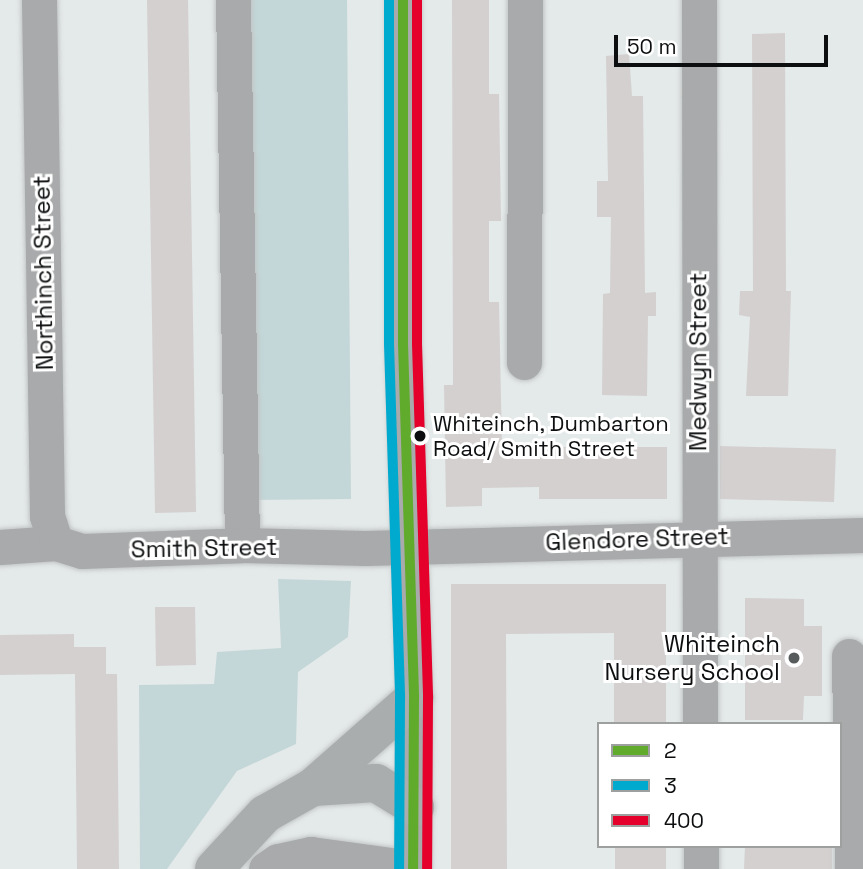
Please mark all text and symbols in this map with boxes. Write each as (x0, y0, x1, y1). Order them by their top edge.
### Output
scale bar (618, 21, 832, 65)
text: 50 m (627, 33, 677, 60)
street label: Northinch Street (27, 175, 59, 371)
street label: Medwyn Street (684, 273, 712, 451)
place label: Whiteinch, Dumbarton Road/ Smith Street (433, 410, 669, 462)
marker: Whiteinch, Dumbarton Road/ Smith Street (413, 429, 427, 443)
street label: Glendore Street (545, 521, 729, 557)
street label: Smith Street (131, 532, 277, 564)
place label: Whiteinch Nursery School (604, 630, 780, 686)
marker: Whiteinch Nursery School (786, 650, 802, 666)
legend (597, 722, 842, 848)
text: 2 (664, 737, 677, 764)
text: 3 (664, 772, 677, 799)
text: 400 (664, 807, 704, 834)

